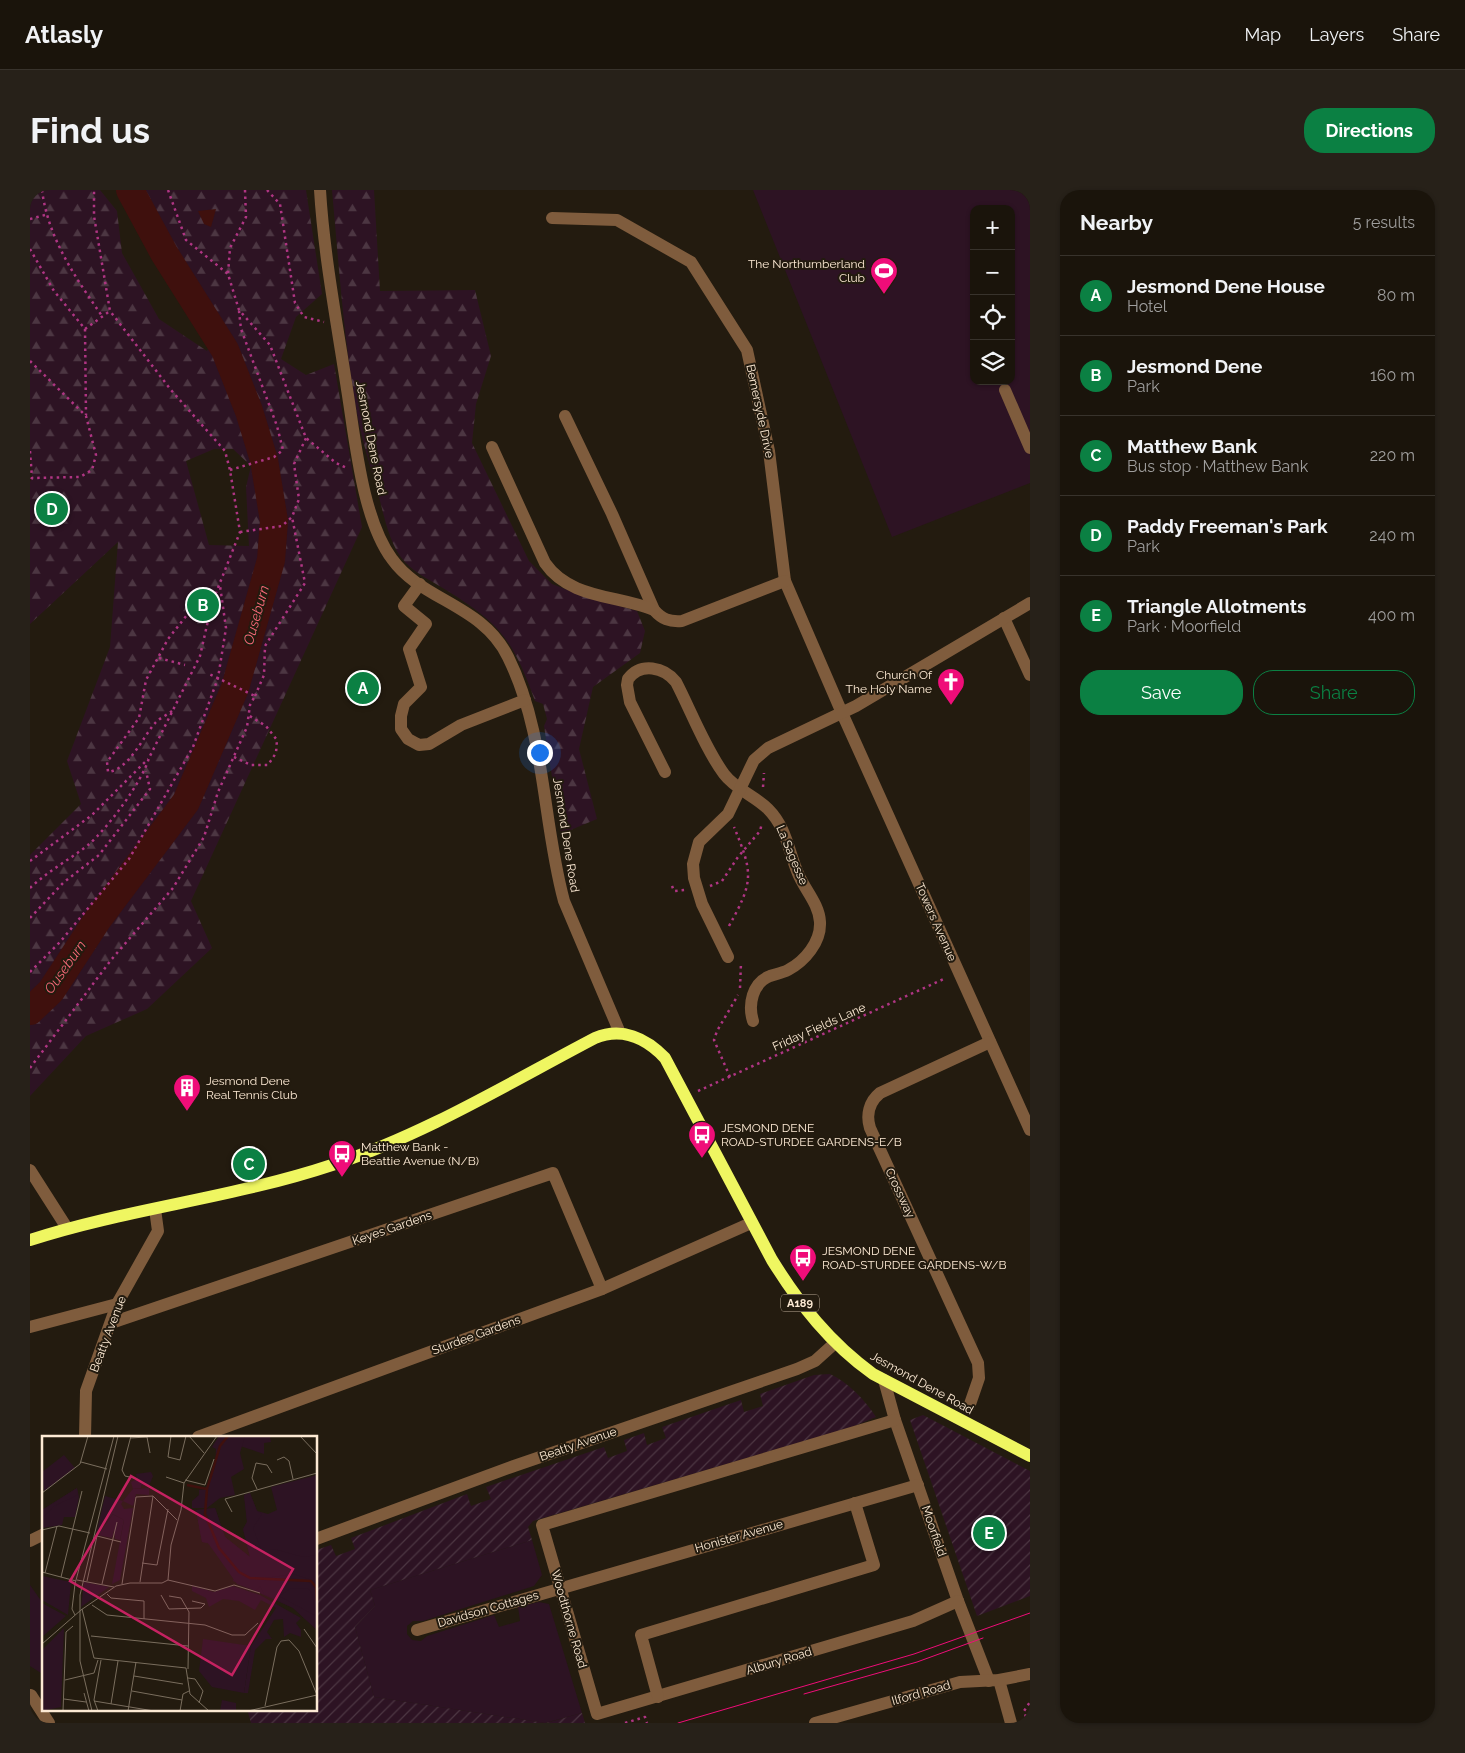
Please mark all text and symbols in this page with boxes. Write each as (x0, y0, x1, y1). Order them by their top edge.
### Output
text: Atlasly (25, 20, 103, 49)
text: Map (1245, 24, 1281, 45)
text: Layers (1309, 24, 1364, 45)
text: Share (1392, 24, 1440, 45)
button: Directions (1304, 108, 1435, 153)
text: Find us (30, 110, 150, 151)
map controls (970, 205, 1015, 385)
button: + (970, 205, 1015, 250)
text: Nearby (1080, 210, 1153, 235)
text: 5 results (1353, 213, 1415, 232)
button: − (970, 250, 1015, 295)
sports icon: The Northumberland Club (869, 256, 899, 295)
place label: The Northumberland Club (748, 257, 865, 285)
text: Jesmond Dene House (1127, 275, 1325, 297)
text: A (1091, 286, 1101, 305)
text: 80 m (1377, 286, 1415, 305)
button: locate (970, 295, 1015, 340)
text: Hotel (1127, 297, 1167, 316)
button: layers (970, 340, 1015, 385)
text: Jesmond Dene (1127, 355, 1262, 377)
street label: Bemersyde Drive (743, 363, 777, 459)
text: B (1091, 366, 1101, 385)
text: 160 m (1370, 366, 1415, 385)
text: Park (1127, 377, 1160, 396)
street label: Jesmond Dene Road (353, 380, 389, 496)
text: Matthew Bank (1127, 435, 1257, 457)
text: C (1091, 446, 1101, 465)
text: 220 m (1370, 446, 1415, 465)
text: Bus stop · Matthew Bank (1127, 457, 1308, 476)
pin: D (36, 490, 68, 528)
text: Paddy Freeman's Park (1127, 515, 1328, 537)
text: D (1090, 526, 1102, 545)
text: 240 m (1369, 526, 1415, 545)
text: Park (1127, 537, 1160, 556)
water label: Ouseburn (240, 583, 272, 647)
pin: B (187, 586, 219, 624)
text: Triangle Allotments (1127, 595, 1306, 617)
text: E (1091, 606, 1101, 625)
text: 400 m (1368, 606, 1415, 625)
text: Park · Moorfield (1127, 617, 1241, 636)
church icon: Church Of The Holy Name (936, 667, 966, 706)
place label: Church Of The Holy Name (846, 668, 933, 696)
pin: A (347, 669, 379, 707)
button: Save (1080, 670, 1243, 715)
button: Share (1253, 670, 1415, 715)
your location (527, 740, 553, 766)
street label: Jesmond Dene Road (550, 777, 582, 893)
street label: La Sagesse (773, 823, 811, 887)
street label: Towers Avenue (912, 881, 960, 963)
water label: Ouseburn (41, 937, 89, 997)
street label: Friday Fields Lane (770, 1000, 868, 1054)
building icon: Jesmond Dene Real Tennis Club (172, 1073, 202, 1112)
place label: Jesmond Dene Real Tennis Club (206, 1074, 297, 1102)
bus stop icon: JESMOND DENE ROAD-STURDEE GARDENS-E/B (687, 1120, 717, 1159)
place label: JESMOND DENE ROAD-STURDEE GARDENS-E/B (721, 1121, 902, 1149)
bus stop icon: Matthew Bank - Beattie Avenue (N/B) (327, 1139, 357, 1178)
place label: Matthew Bank - Beattie Avenue (N/B) (361, 1140, 479, 1168)
pin: C (233, 1145, 265, 1183)
street label: Crossway (882, 1166, 918, 1221)
street label: Keyes Gardens (351, 1208, 434, 1248)
bus stop icon: JESMOND DENE ROAD-STURDEE GARDENS-W/B (788, 1243, 818, 1282)
place label: JESMOND DENE ROAD-STURDEE GARDENS-W/B (822, 1244, 1006, 1272)
street label: Beatty Avenue (87, 1294, 129, 1374)
road number: A189 (781, 1294, 819, 1312)
street label: Sturdee Gardens (430, 1312, 522, 1358)
street label: Jesmond Dene Road (868, 1349, 976, 1417)
street label: Beatty Avenue (538, 1424, 618, 1464)
inset map (42, 1436, 318, 1710)
street label: Moorfield (919, 1504, 949, 1558)
pin: E (973, 1514, 1005, 1552)
street label: Honister Avenue (693, 1517, 785, 1555)
street label: Woodthorne Road (548, 1568, 590, 1670)
street label: Davidson Cottages (436, 1588, 540, 1630)
street label: Albury Road (744, 1644, 814, 1678)
street label: Ilford Road (890, 1678, 952, 1708)

